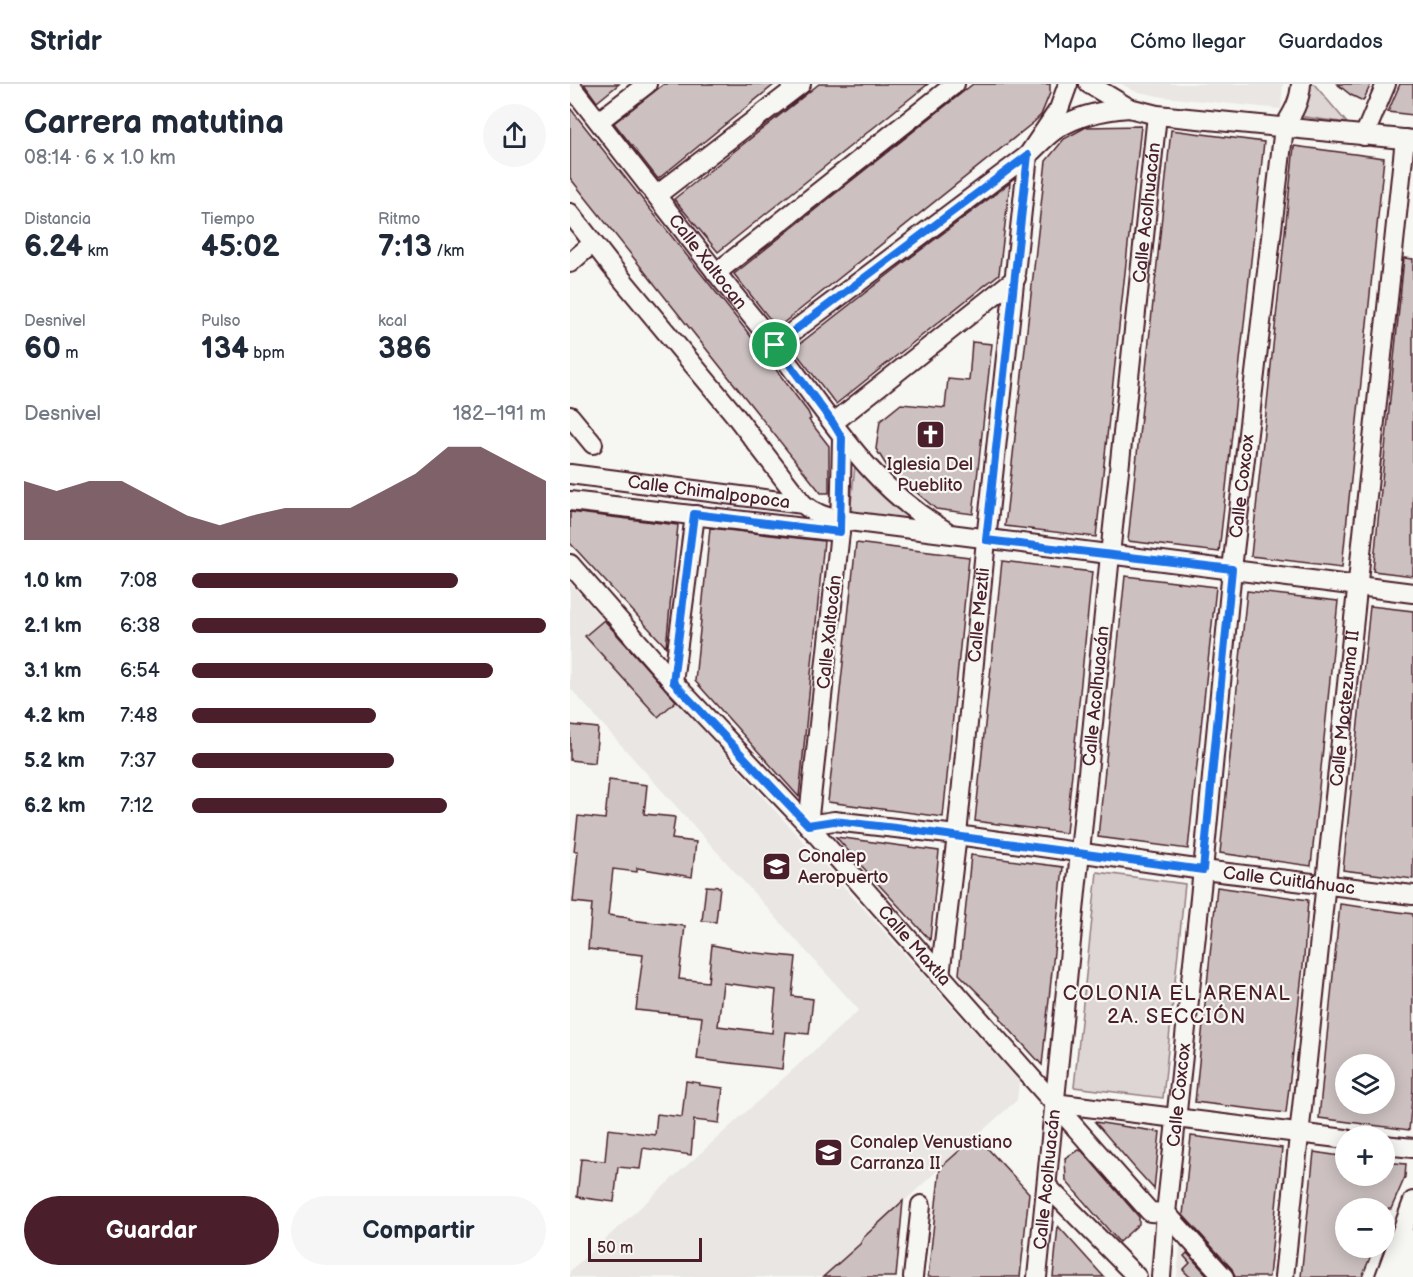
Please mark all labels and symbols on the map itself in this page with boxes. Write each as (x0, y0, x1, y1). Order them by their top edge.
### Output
street label: Calle Acolhuacán (1129, 141, 1165, 284)
street label: Calle Xaltocan (664, 210, 751, 314)
pin (749, 319, 800, 370)
church icon: Iglesia Del Pueblito (914, 419, 946, 451)
street label: Calle Coxcox (1226, 433, 1259, 539)
place label: Iglesia Del Pueblito (887, 454, 973, 496)
street label: Calle Chimalpopoca (626, 472, 791, 513)
street label: Calle Meztli (964, 567, 994, 663)
street label: Calle Xaltocán (813, 574, 846, 690)
street label: Calle Acolhuacán (1079, 625, 1114, 767)
street label: Calle Moctezuma II (1326, 629, 1364, 788)
place label: Conalep Aeropuerto (798, 846, 889, 888)
school or university icon: Conalep Aeropuerto (761, 850, 793, 882)
street label: Calle Cuitláhuac (1222, 862, 1356, 899)
street label: Calle Maxtla (873, 901, 955, 990)
district label: COLONIA EL ARENAL 2A. SECCIÓN (1063, 982, 1291, 1029)
street label: Calle Coxcox (1163, 1041, 1195, 1148)
street label: Calle Acolhuacán (1030, 1108, 1065, 1251)
place label: Conalep Venustiano Carranza II (850, 1132, 1012, 1174)
school or university icon: Conalep Venustiano Carranza II (813, 1136, 845, 1168)
scale bar (588, 1235, 702, 1262)

